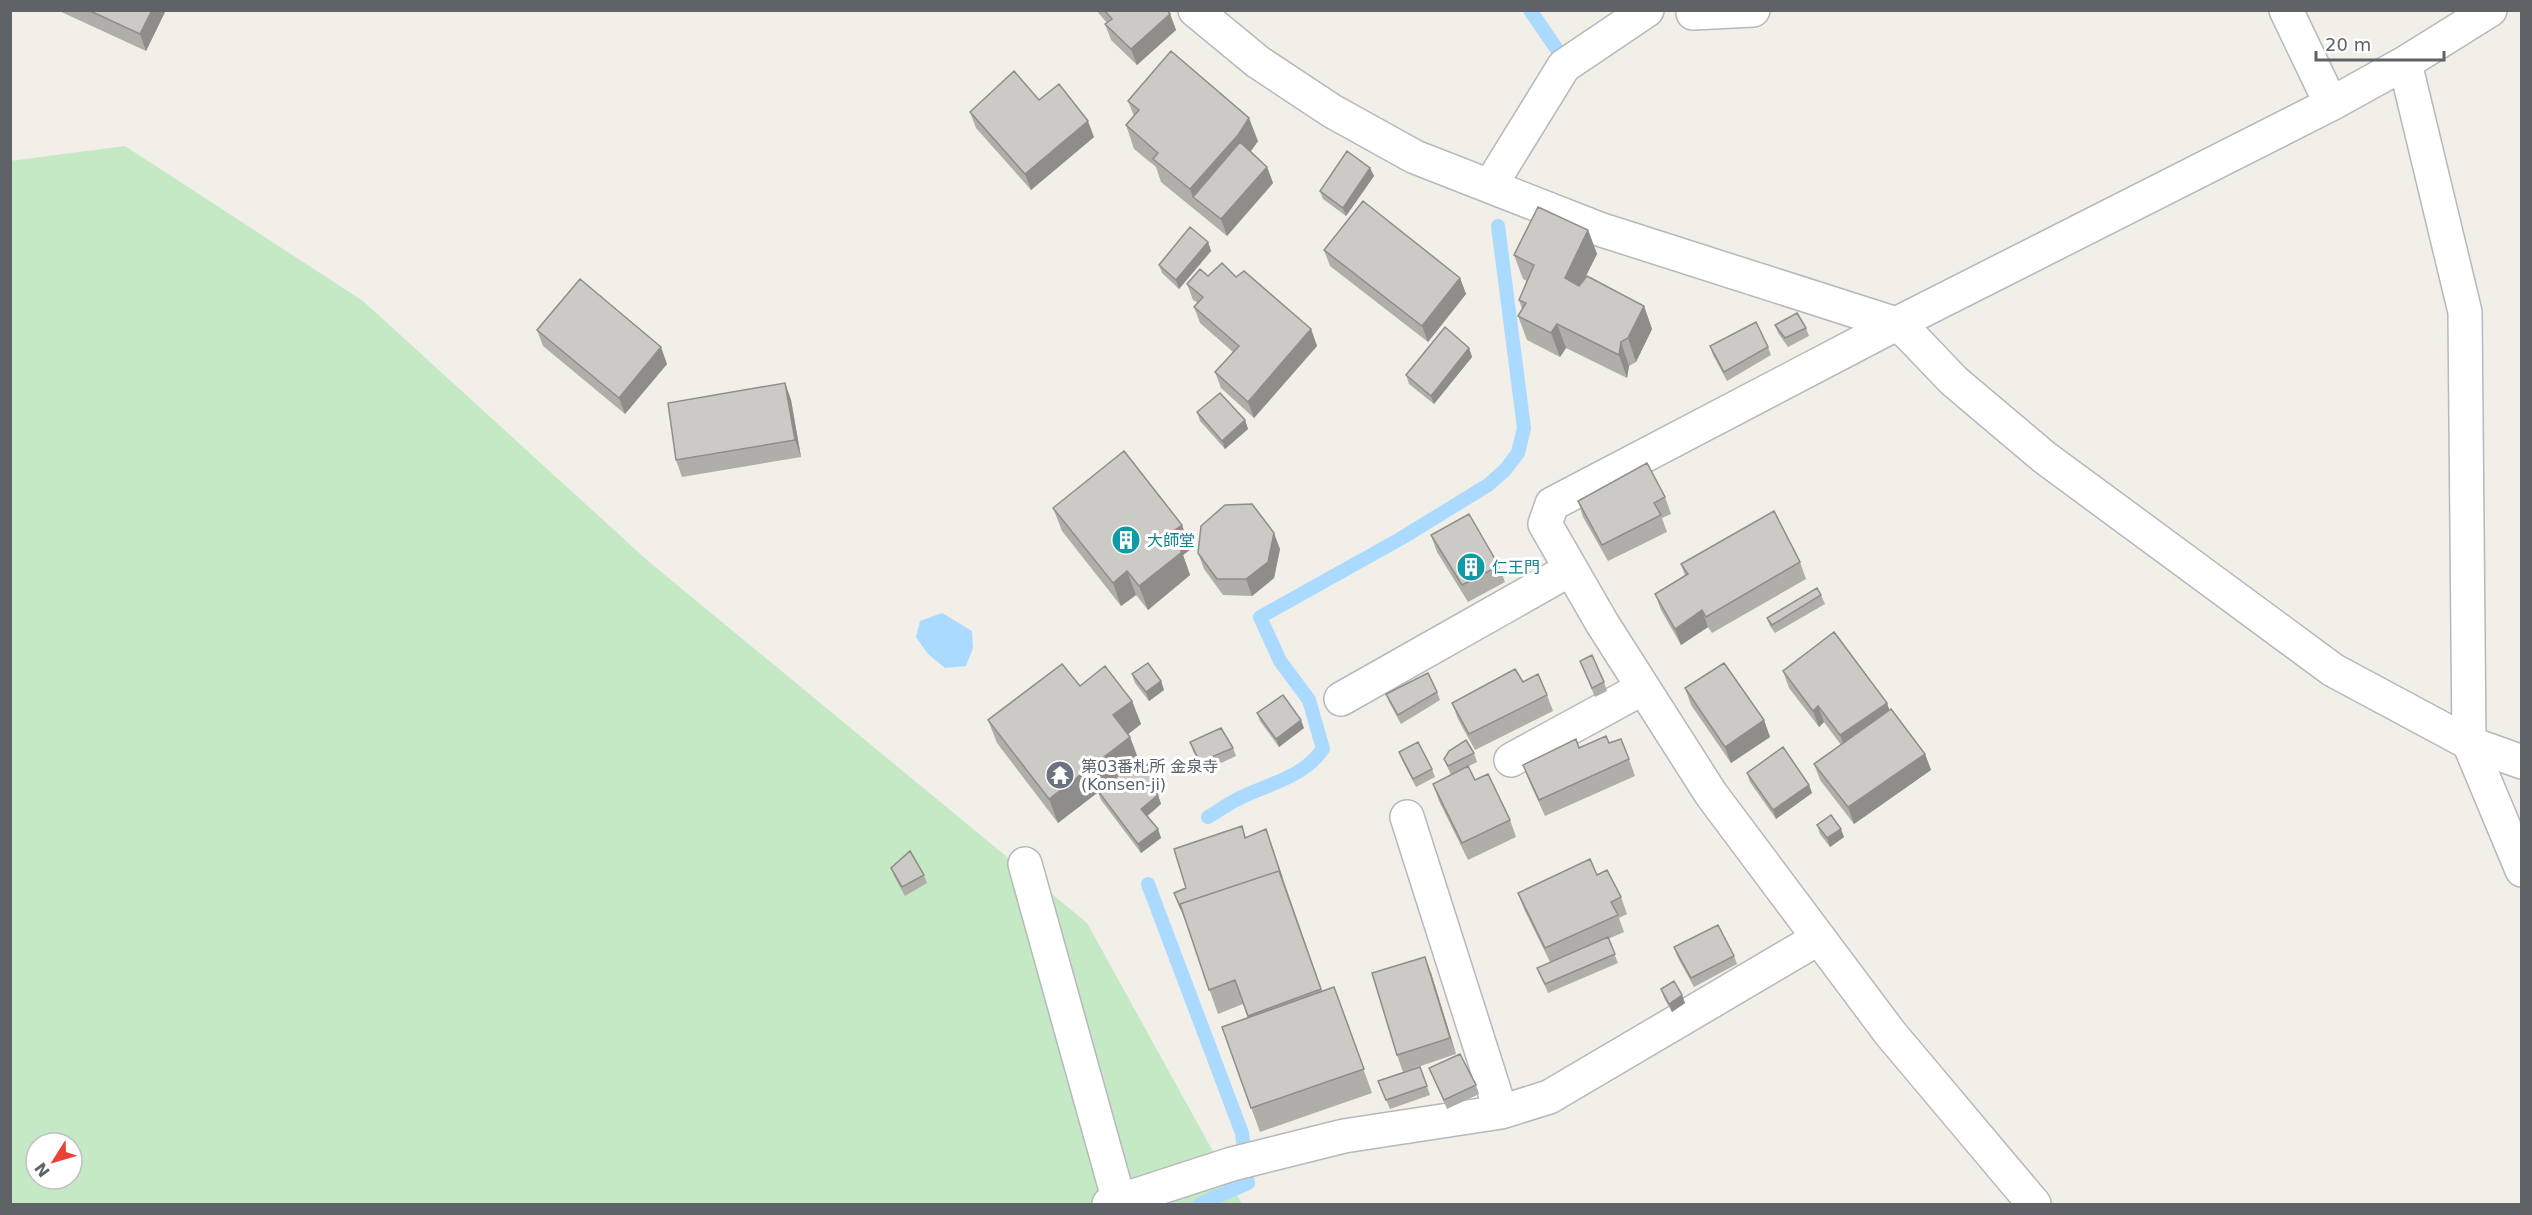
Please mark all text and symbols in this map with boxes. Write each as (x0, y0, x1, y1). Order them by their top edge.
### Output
scale bar (2316, 24, 2444, 62)
text: 20 m (2325, 34, 2371, 55)
building icon: 大師堂 (1110, 524, 1142, 556)
place label: 大師堂 (1147, 531, 1195, 550)
building icon: 仁王門 (1455, 551, 1487, 583)
place label: 仁王門 (1492, 558, 1540, 577)
place label: 第03番札所 金泉寺 (Konsen-ji) (1081, 757, 1218, 794)
temple icon: 第03番札所 金泉寺 (Konsen-ji) (1044, 759, 1076, 791)
north arrow (24, 1131, 84, 1191)
text: N (31, 1159, 54, 1181)

